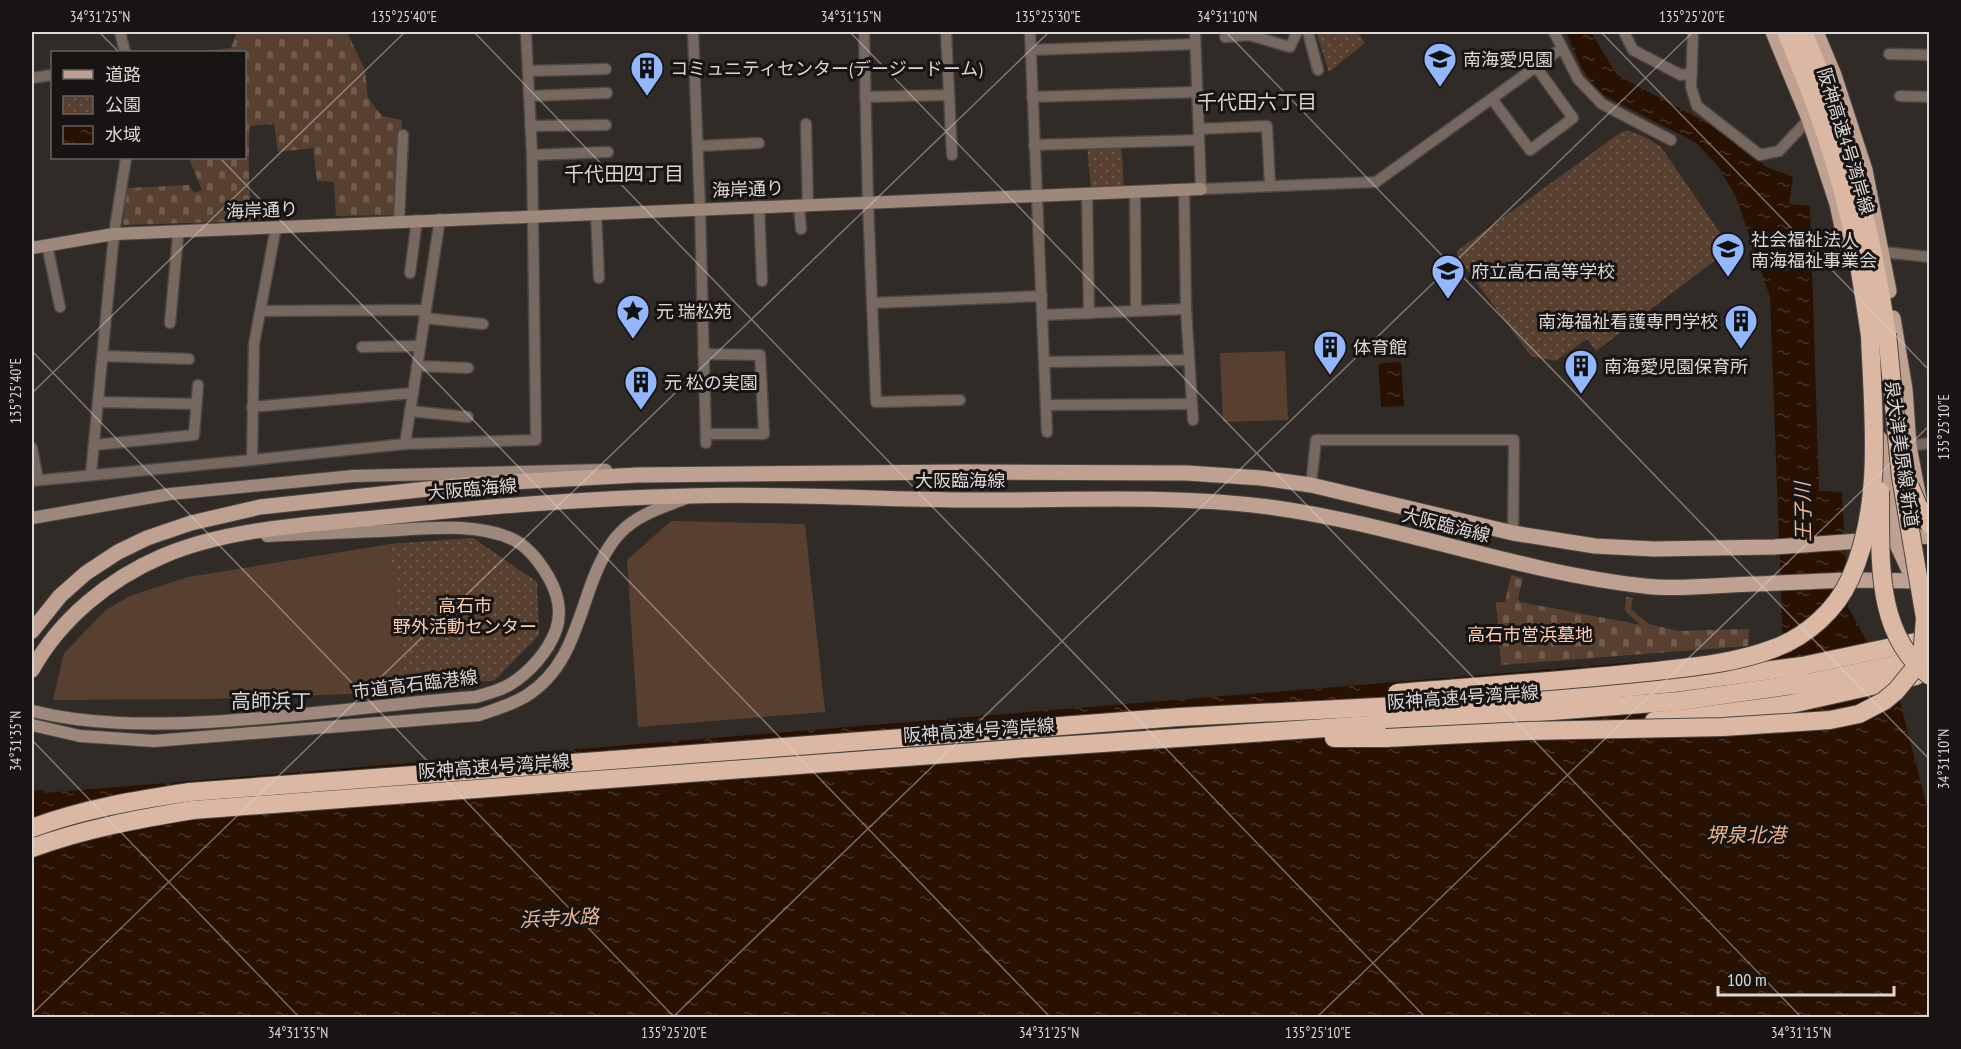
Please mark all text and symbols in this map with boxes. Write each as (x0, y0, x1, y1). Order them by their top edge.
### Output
text: 34°31'25"N (70, 7, 130, 26)
text: 135°25'40"E (371, 7, 437, 26)
text: 34°31'15"N (821, 7, 881, 26)
text: 135°25'30"E (1015, 7, 1081, 26)
text: 34°31'10"N (1197, 7, 1257, 26)
text: 135°25'20"E (1659, 7, 1725, 26)
school or university icon: 南海愛児園 (1422, 41, 1458, 88)
place label: 南海愛児園 (1463, 48, 1553, 71)
building icon: コミュニティセンター(デージードーム) (629, 50, 665, 97)
legend (51, 51, 246, 159)
place label: コミュニティセンター(デージードーム) (670, 57, 983, 80)
text: 道路 (105, 63, 141, 86)
street label: 阪神高速4号湾岸線 (1813, 65, 1879, 217)
district label: 千代田六丁目 (1197, 89, 1317, 115)
text: 公園 (105, 93, 141, 116)
text: 水域 (105, 123, 141, 146)
district label: 千代田四丁目 (564, 161, 684, 187)
street label: 海岸通り (712, 176, 784, 202)
street label: 海岸通り (226, 197, 298, 223)
place label: 社会福祉法人 南海福祉事業会 (1751, 228, 1877, 272)
school or university icon: 社会福祉法人 南海福祉事業会 (1710, 231, 1746, 278)
school or university icon: 府立高石高等学校 (1430, 253, 1466, 300)
place label: 府立高石高等学校 (1471, 260, 1615, 283)
place icon: 元 瑞松苑 (615, 293, 651, 340)
place label: 元 瑞松苑 (656, 300, 732, 323)
building icon: 南海福祉看護専門学校 (1723, 303, 1759, 350)
place label: 南海福祉看護専門学校 (1538, 310, 1718, 333)
building icon: 体育館 (1312, 329, 1348, 376)
place label: 体育館 (1353, 336, 1407, 359)
building icon: 南海愛児園保育所 (1563, 348, 1599, 395)
place label: 南海愛児園保育所 (1604, 355, 1748, 378)
text: 135°25'40"E (6, 358, 25, 424)
building icon: 元 松の実園 (623, 364, 659, 411)
place label: 元 松の実園 (664, 371, 758, 394)
street label: 泉大津美原線 新道 (1880, 379, 1924, 529)
text: 135°25'10"E (1934, 394, 1953, 460)
street label: 大阪臨海線 (915, 469, 1005, 492)
street label: 大阪臨海線 (426, 474, 518, 504)
water label: 王子川 (1789, 480, 1817, 542)
street label: 大阪臨海線 (1400, 503, 1492, 547)
park label: 高石市 野外活動センター (393, 594, 537, 638)
park label: 高石市営浜墓地 (1467, 623, 1593, 646)
street label: 市道高石臨港線 (351, 665, 479, 703)
street label: 阪神高速4号湾岸線 (1386, 680, 1540, 714)
district label: 高師浜丁 (231, 688, 311, 714)
text: 34°31'35"N (6, 711, 25, 771)
street label: 阪神高速4号湾岸線 (902, 713, 1056, 747)
text: 34°31'10"N (1934, 729, 1953, 789)
street label: 阪神高速4号湾岸線 (417, 749, 571, 783)
water label: 堺泉北港 (1706, 822, 1789, 848)
water label: 浜寺水路 (518, 903, 602, 933)
scale bar (1718, 959, 1894, 997)
text: 100 m (1727, 968, 1767, 991)
text: 34°31'35"N (268, 1023, 328, 1042)
text: 135°25'20"E (641, 1023, 707, 1042)
text: 34°31'25"N (1019, 1023, 1079, 1042)
text: 135°25'10"E (1285, 1023, 1351, 1042)
text: 34°31'15"N (1771, 1023, 1831, 1042)

